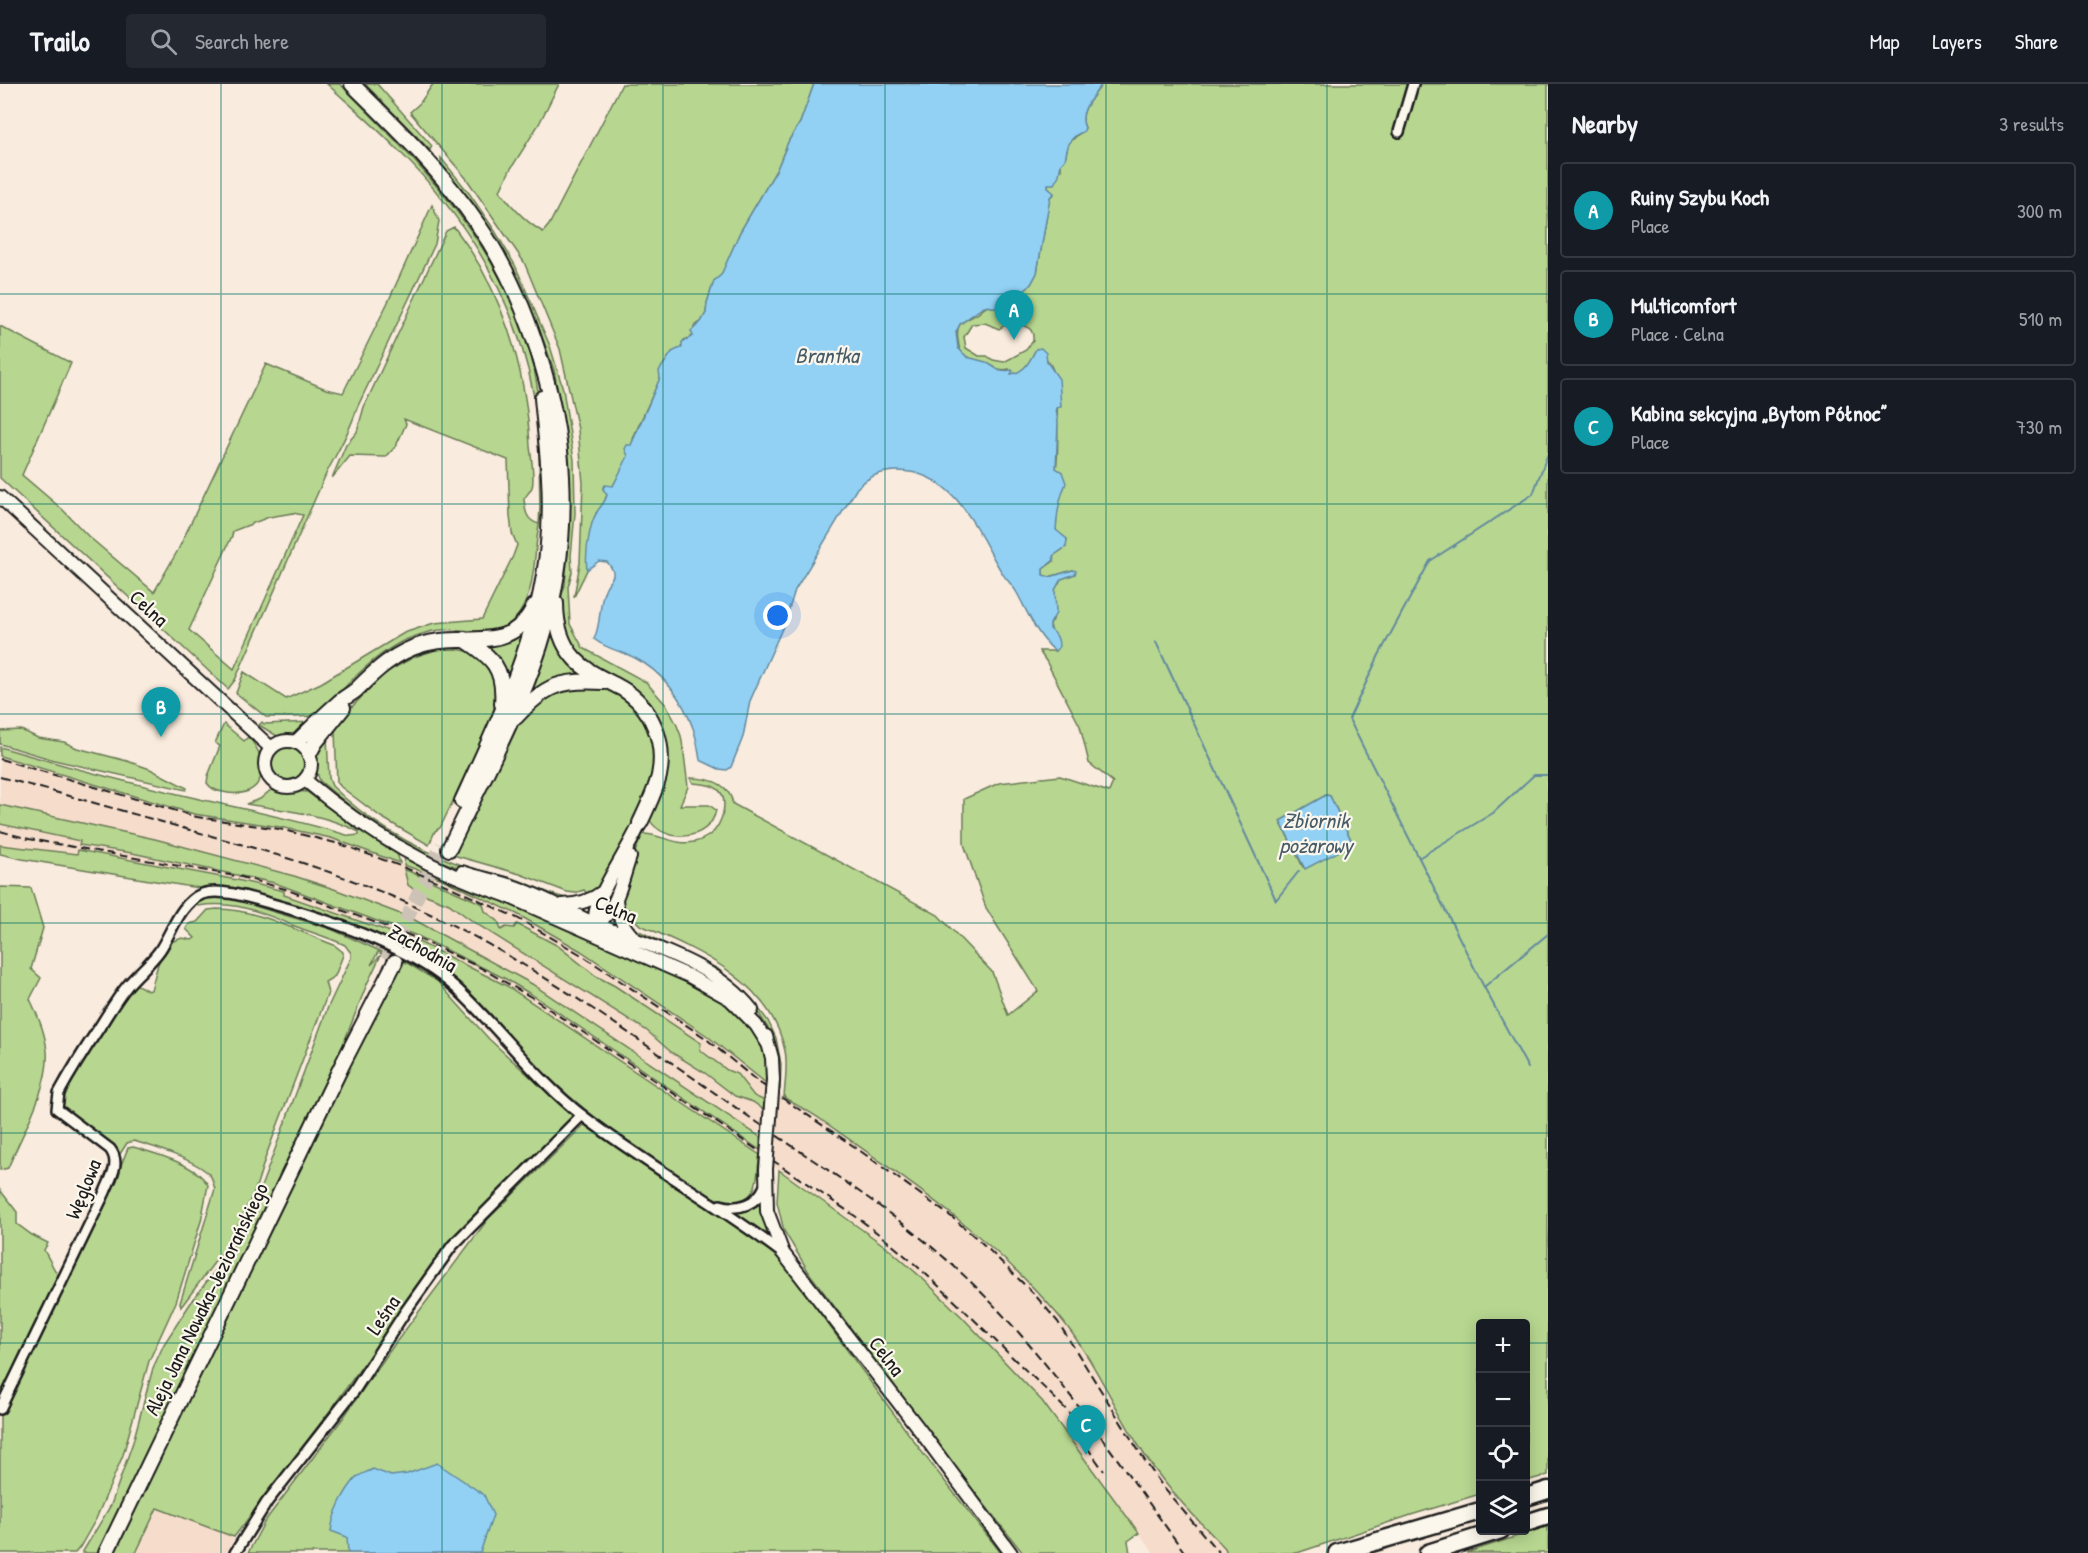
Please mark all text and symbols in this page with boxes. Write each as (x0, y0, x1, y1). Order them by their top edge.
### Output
search box (126, 14, 546, 68)
text: Trailo (30, 22, 90, 60)
icon: search (147, 25, 180, 58)
text: Search here (195, 26, 289, 56)
text: Map (1870, 27, 1899, 56)
text: Layers (1932, 27, 1982, 56)
text: Share (2015, 27, 2058, 56)
text: Nearby (1572, 106, 1638, 141)
text: 3 results (1999, 110, 2064, 137)
text: Ruiny Szybu Koch (1631, 182, 1769, 212)
text: A (1589, 197, 1598, 224)
text: 300 m (2017, 197, 2062, 224)
text: Place (1631, 212, 1670, 239)
pin: A (994, 290, 1034, 340)
text: Multicomfort (1631, 290, 1736, 320)
text: B (1588, 305, 1599, 332)
text: 510 m (2019, 305, 2062, 332)
text: Place · Celna (1631, 320, 1724, 347)
water label: Brantka (795, 340, 861, 370)
text: Kabina sekcyjna „Bytom Północ” (1631, 398, 1887, 428)
text: C (1588, 413, 1599, 440)
text: 730 m (2016, 413, 2062, 440)
text: Place (1631, 428, 1670, 455)
street label: Celna (123, 583, 175, 633)
your location (763, 601, 792, 630)
pin: B (142, 688, 180, 737)
water label: Zbiornik pożarowy (1278, 805, 1355, 860)
street label: Celna (591, 887, 641, 931)
street label: Zachodnia (383, 917, 463, 979)
street label: Węglowa (58, 1155, 108, 1223)
street label: Aleja Jana Nowaka-Jeziorańskiego (137, 1178, 275, 1420)
street label: Leśna (359, 1289, 407, 1341)
map controls (1476, 1319, 1530, 1535)
button: + (1476, 1319, 1530, 1373)
street label: Celna (862, 1330, 912, 1382)
button: − (1476, 1373, 1530, 1427)
pin: C (1066, 1406, 1106, 1455)
button: locate (1476, 1427, 1530, 1481)
button: layers (1476, 1481, 1530, 1535)

